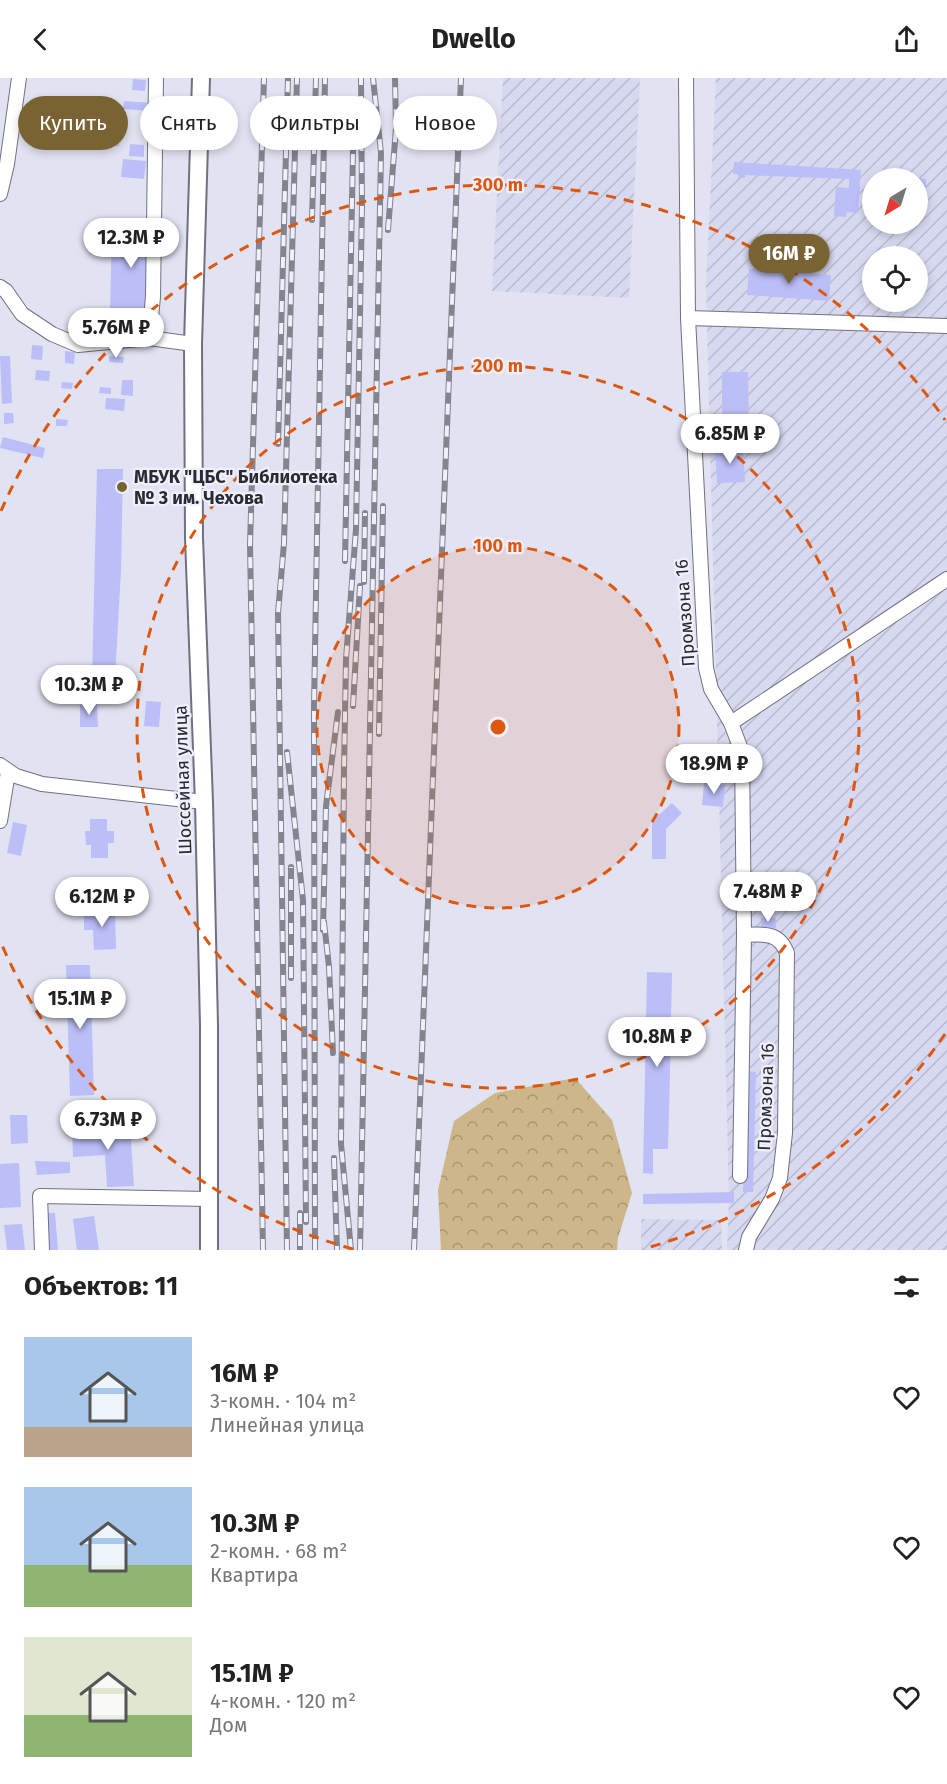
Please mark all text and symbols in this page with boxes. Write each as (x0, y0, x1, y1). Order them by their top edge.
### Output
icon: back (24, 23, 57, 56)
text: Dwello (431, 23, 516, 55)
icon: share (890, 23, 923, 56)
chip: Купить (18, 96, 128, 150)
chip: Снять (140, 96, 238, 150)
chip: Фильтры (250, 96, 381, 150)
chip: Новое (393, 96, 497, 150)
north arrow (862, 168, 928, 234)
map controls (862, 168, 928, 312)
text: 300 m (472, 174, 523, 196)
pin: 12.3M ₽ (76, 218, 186, 269)
text: 12.3M ₽ (97, 225, 165, 249)
pin: 16M ₽ (747, 234, 831, 285)
text: 16M ₽ (763, 241, 815, 265)
button: locate (862, 246, 928, 312)
pin: 5.76M ₽ (61, 308, 171, 359)
text: 5.76M ₽ (82, 315, 150, 339)
text: 200 m (473, 355, 523, 377)
pin: 6.85M ₽ (675, 414, 785, 465)
text: 6.85M ₽ (695, 421, 765, 445)
place label: МБУК "ЦБС" Библиотека № 3 им. Чехова (134, 466, 338, 509)
marker: МБУК "ЦБС" Библиотека № 3 им. Чехова (115, 480, 129, 494)
text: 100 m (474, 535, 522, 557)
street label: Промзона 16 (670, 559, 700, 667)
pin: 10.3M ₽ (34, 665, 144, 716)
text: 10.3M ₽ (55, 672, 123, 696)
street label: Шоссейная улица (169, 705, 197, 855)
centre of rings (488, 717, 508, 737)
pin: 18.9M ₽ (659, 744, 769, 795)
text: 18.9M ₽ (680, 751, 748, 775)
pin: 7.48M ₽ (713, 872, 823, 923)
pin: 6.12M ₽ (47, 877, 157, 928)
text: 7.48M ₽ (734, 879, 803, 903)
text: 6.12M ₽ (69, 884, 135, 908)
pin: 15.1M ₽ (25, 979, 135, 1030)
text: 15.1M ₽ (48, 986, 112, 1010)
pin: 10.8M ₽ (602, 1017, 712, 1068)
text: 10.8M ₽ (622, 1024, 692, 1048)
street label: Промзона 16 (753, 1043, 779, 1151)
pin: 6.73M ₽ (53, 1100, 163, 1151)
text: 6.73M ₽ (74, 1107, 142, 1131)
icon: filters (890, 1270, 923, 1303)
text: Объектов: 11 (24, 1271, 178, 1302)
text: 16M ₽ (210, 1358, 279, 1389)
icon: home (72, 1361, 144, 1433)
icon: heart (890, 1381, 923, 1414)
text: 3-комн. · 104 m² (210, 1389, 356, 1413)
text: Линейная улица (210, 1413, 365, 1437)
text: 10.3M ₽ (210, 1508, 300, 1539)
icon: home (72, 1511, 144, 1583)
icon: heart (890, 1531, 923, 1564)
text: 2-комн. · 68 m² (210, 1539, 347, 1563)
text: Квартира (210, 1563, 299, 1587)
text: 15.1M ₽ (210, 1658, 294, 1689)
icon: home (72, 1661, 144, 1733)
icon: heart (890, 1681, 923, 1714)
text: 4-комн. · 120 m² (210, 1689, 356, 1713)
text: Дом (210, 1713, 247, 1737)

